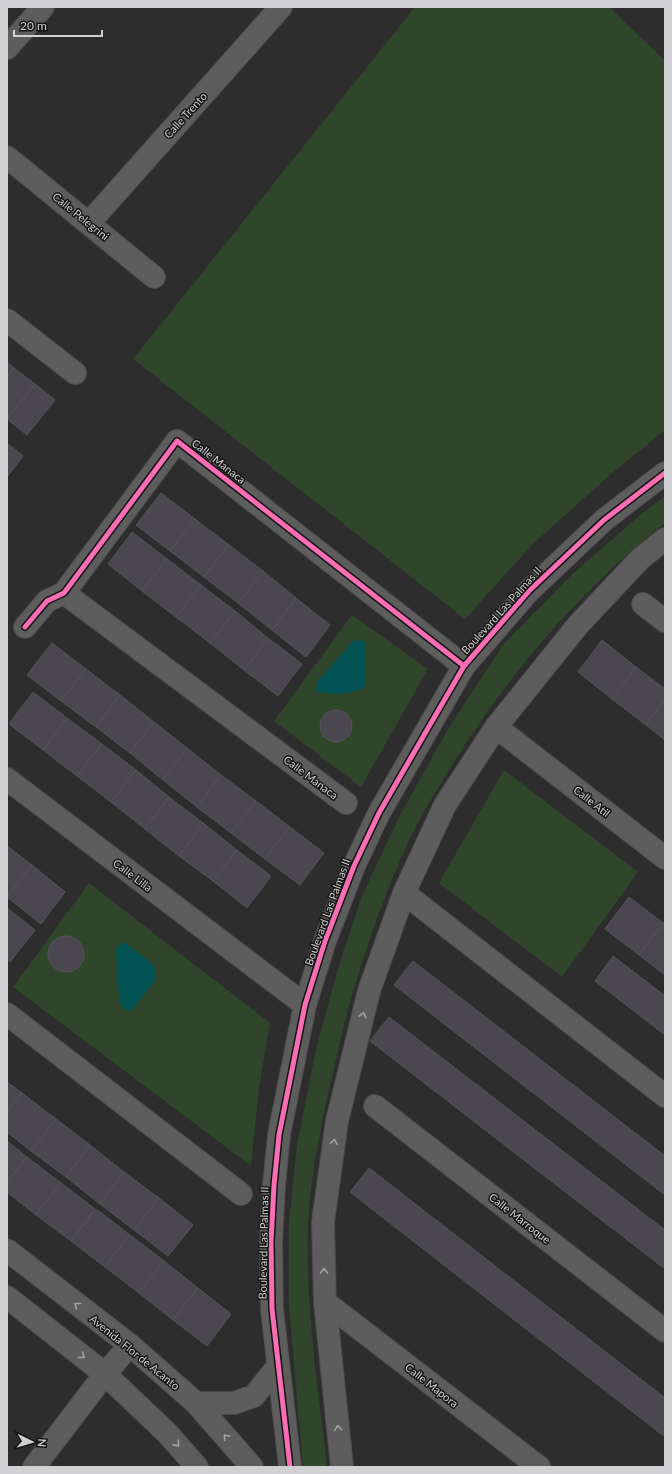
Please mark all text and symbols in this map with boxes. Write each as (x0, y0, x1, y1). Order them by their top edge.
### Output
scale bar (14, 12, 102, 38)
text: 20 m (20, 18, 47, 33)
street label: Calle Trento (161, 89, 209, 141)
street label: Calle Pelegrini (50, 189, 112, 243)
street label: Calle Manaca (190, 436, 248, 486)
street label: Boulevard Las Palmas II (458, 564, 544, 656)
street label: Calle Manaca (281, 752, 341, 802)
street label: Calle Atil (571, 783, 613, 819)
street label: Calle Lilla (111, 856, 155, 894)
street label: Boulevard Las Palmas II (302, 857, 352, 967)
one-way arrow (358, 1012, 367, 1019)
one-way arrow (329, 1139, 338, 1145)
street label: Boulevard Las Palmas II (256, 1186, 270, 1300)
street label: Calle Marroque (487, 1190, 553, 1246)
one-way arrow (320, 1268, 328, 1274)
one-way arrow (75, 1303, 82, 1310)
street label: Avenida Flor de Acanto (87, 1312, 183, 1392)
one-way arrow (77, 1351, 84, 1358)
street label: Calle Mapora (403, 1360, 461, 1410)
north arrow (12, 1422, 52, 1462)
one-way arrow (334, 1425, 343, 1431)
one-way arrow (224, 1435, 231, 1442)
text: N (36, 1438, 49, 1448)
one-way arrow (172, 1440, 179, 1447)

